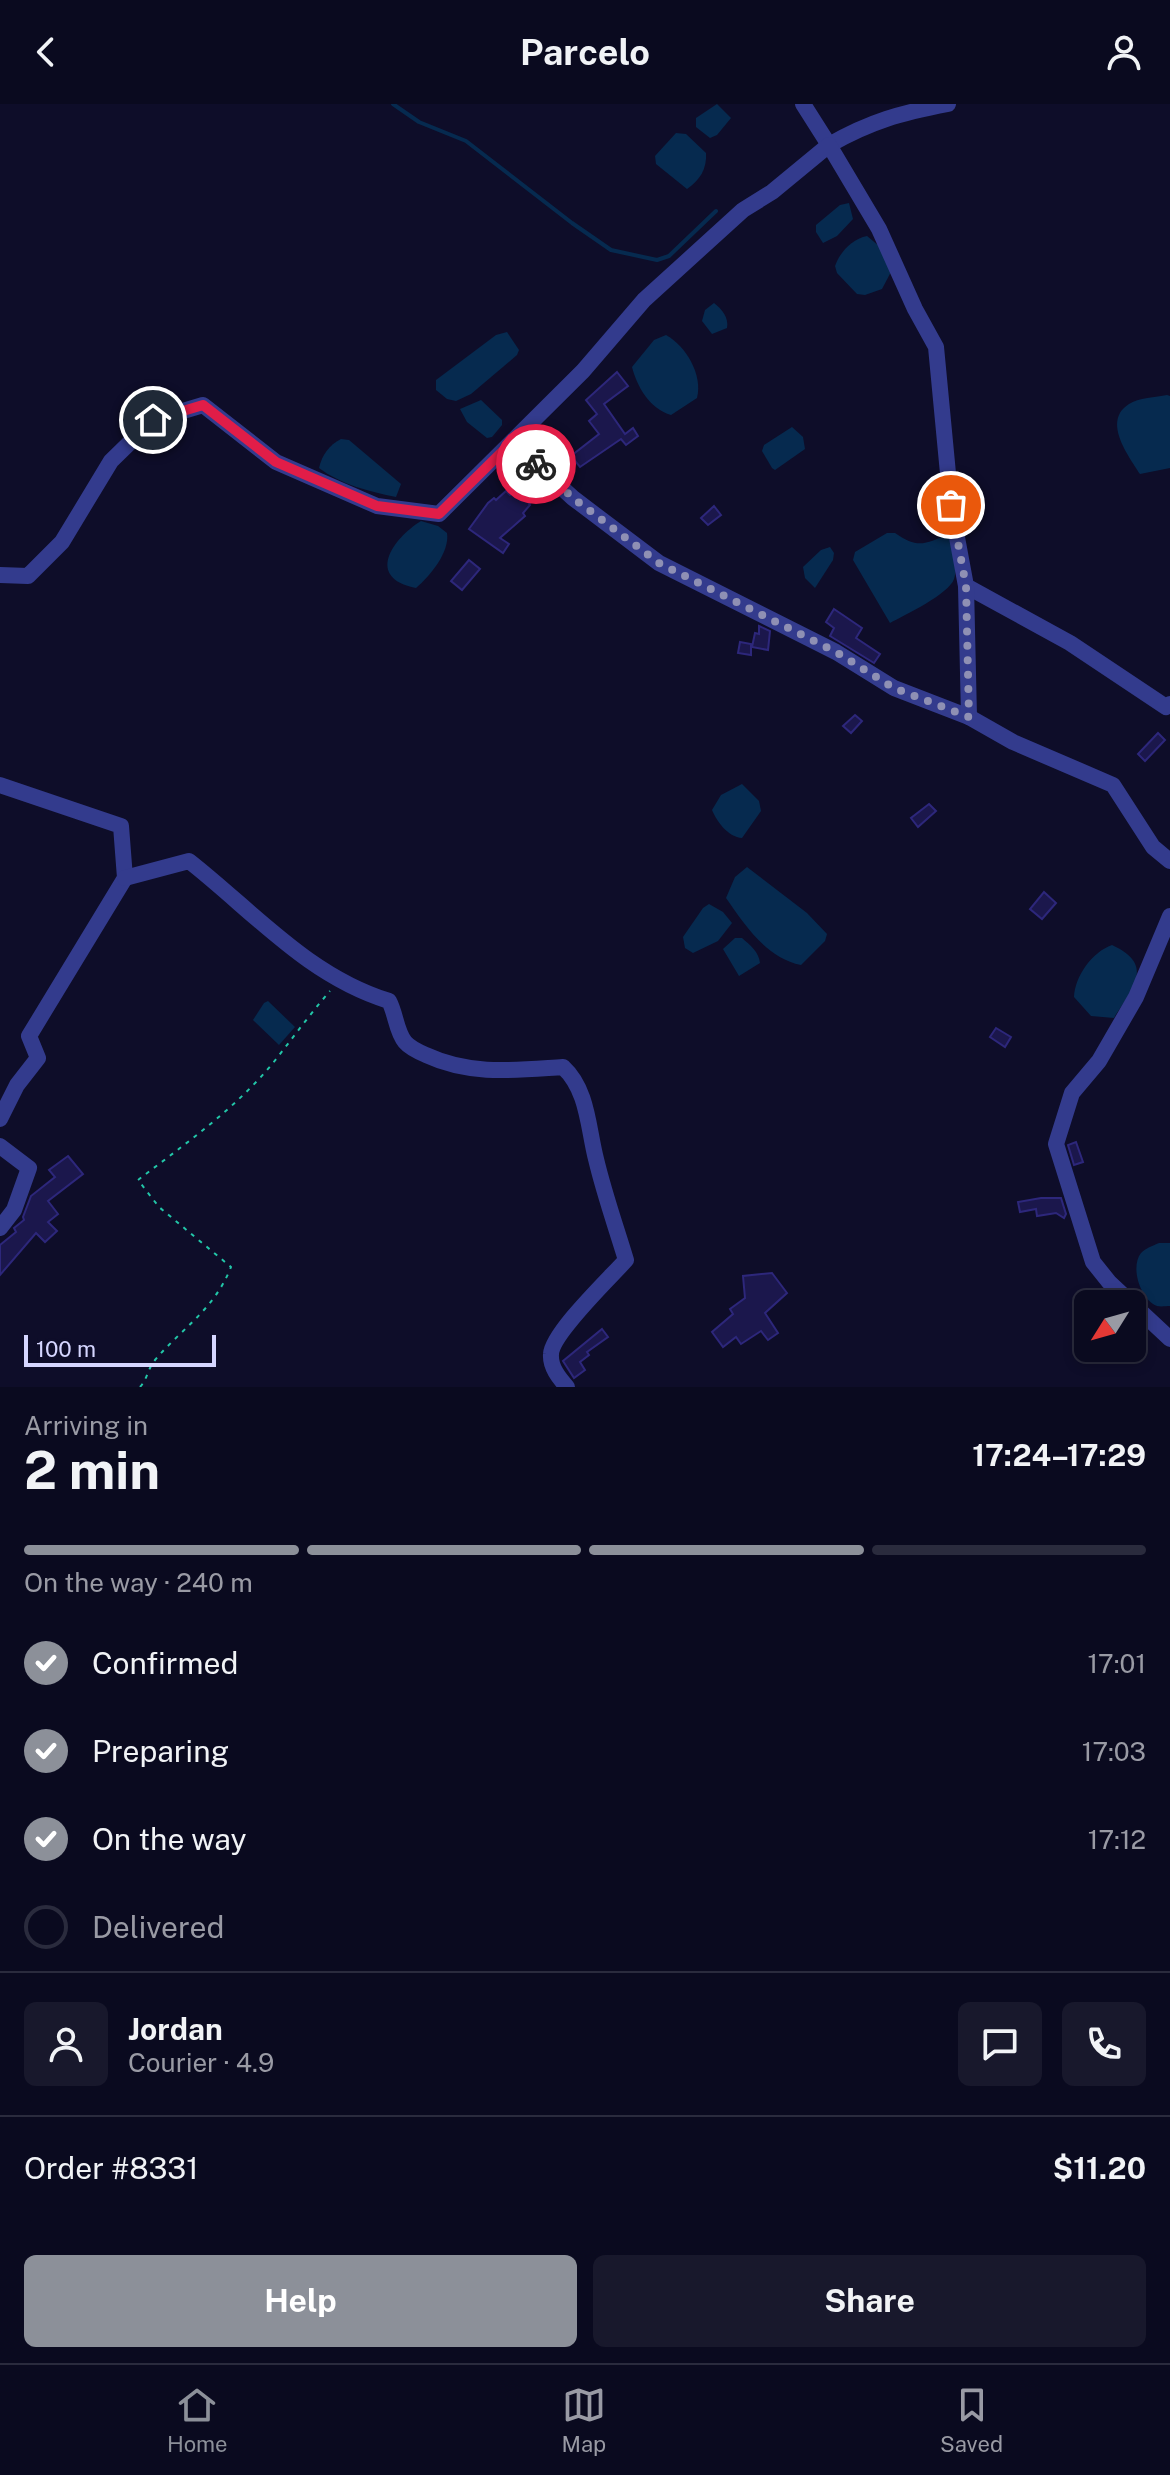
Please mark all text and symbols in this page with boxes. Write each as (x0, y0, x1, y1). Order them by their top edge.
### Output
icon: back (24, 30, 68, 74)
icon: person (1102, 30, 1146, 74)
text: Parcelo (520, 31, 650, 73)
pin (119, 386, 187, 454)
icon: home (131, 398, 175, 442)
courier (496, 424, 576, 504)
icon: bike (514, 442, 558, 486)
pin (917, 471, 985, 539)
icon: bag (929, 483, 973, 527)
north arrow (1074, 1290, 1146, 1362)
map controls (1074, 1290, 1146, 1362)
scale bar (24, 1331, 216, 1367)
text: 100 m (36, 1336, 96, 1362)
text: Arriving in (24, 1410, 148, 1441)
text: 17:24–17:29 (972, 1437, 1146, 1473)
text: 2 min (24, 1440, 160, 1501)
text: On the way · 240 m (24, 1567, 253, 1598)
icon: check (24, 1641, 68, 1685)
text: Confirmed (92, 1645, 238, 1681)
text: 17:01 (1087, 1648, 1146, 1679)
icon: check (24, 1729, 68, 1773)
text: Preparing (92, 1733, 229, 1769)
text: 17:03 (1082, 1736, 1146, 1767)
icon: check (24, 1817, 68, 1861)
text: On the way (92, 1821, 246, 1857)
text: 17:12 (1088, 1824, 1146, 1855)
text: Delivered (92, 1909, 224, 1945)
button: person (24, 2002, 108, 2086)
button: chat (958, 2002, 1042, 2086)
button: phone (1062, 2002, 1146, 2086)
text: Jordan (128, 2011, 223, 2047)
text: Courier · 4.9 (128, 2047, 274, 2078)
text: Order #8331 (24, 2150, 198, 2186)
text: $11.20 (1053, 2150, 1146, 2186)
button: Help (24, 2255, 577, 2347)
button: Share (593, 2255, 1146, 2347)
tab: Home (167, 2383, 228, 2457)
tab: Map (562, 2383, 606, 2457)
tab: Saved (940, 2383, 1003, 2457)

